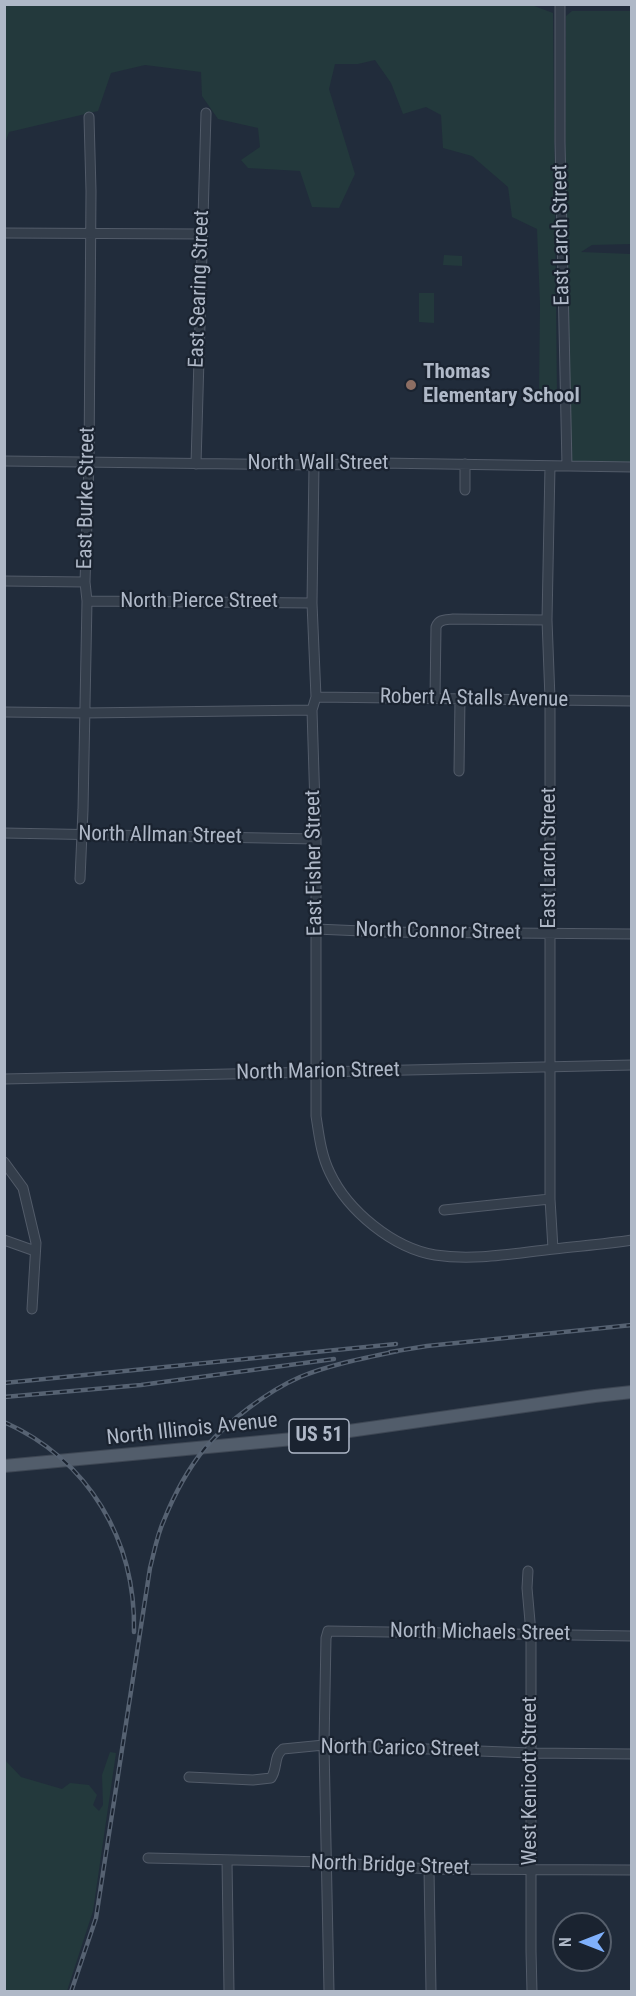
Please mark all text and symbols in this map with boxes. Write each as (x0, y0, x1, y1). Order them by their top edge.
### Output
street label: East Larch Street (548, 164, 576, 306)
street label: East Searing Street (185, 210, 215, 368)
place label: Thomas Elementary School (423, 360, 580, 410)
marker: Thomas Elementary School (404, 378, 418, 392)
street label: East Burke Street (73, 427, 101, 569)
street label: North Wall Street (247, 451, 389, 477)
street label: North Pierce Street (120, 589, 278, 615)
street label: Robert A Stalls Avenue (380, 685, 568, 713)
street label: East Larch Street (537, 787, 563, 929)
street label: East Fisher Street (301, 790, 329, 936)
street label: North Allman Street (78, 822, 242, 850)
street label: North Connor Street (355, 918, 521, 946)
street label: North Marion Street (236, 1058, 400, 1086)
street label: North Illinois Avenue (105, 1408, 279, 1452)
road number: US 51 (289, 1419, 349, 1453)
street label: North Michaels Street (390, 1619, 570, 1647)
street label: West Kenicott Street (518, 1697, 544, 1865)
street label: North Carico Street (320, 1735, 480, 1763)
street label: North Bridge Street (310, 1851, 470, 1881)
north arrow (552, 1912, 612, 1972)
text: N (556, 1937, 575, 1947)

